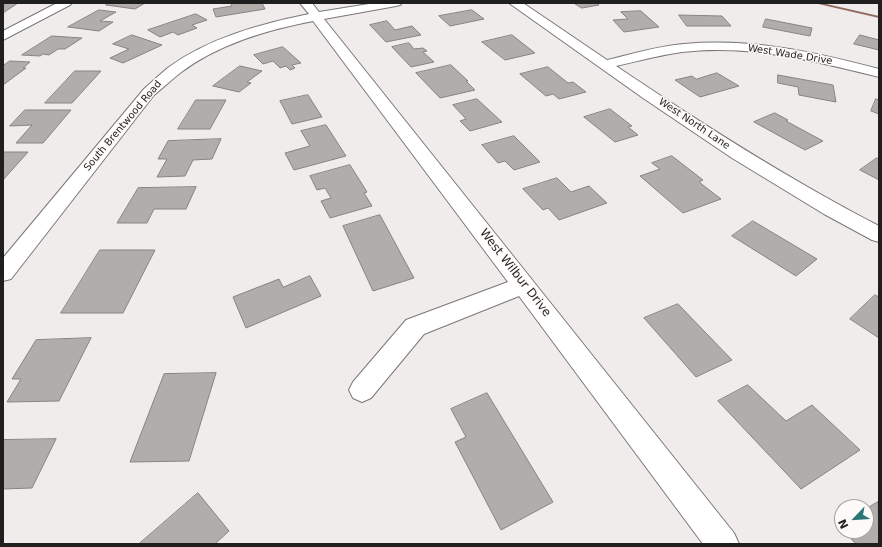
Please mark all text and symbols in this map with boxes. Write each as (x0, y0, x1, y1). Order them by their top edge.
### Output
street label: West Wade Drive (747, 42, 833, 68)
street label: South Brentwood Road (82, 78, 164, 174)
street label: West North Lane (656, 96, 732, 152)
street label: West Wilbur Drive (476, 226, 554, 320)
north arrow (834, 499, 874, 539)
text: N (836, 517, 851, 531)

